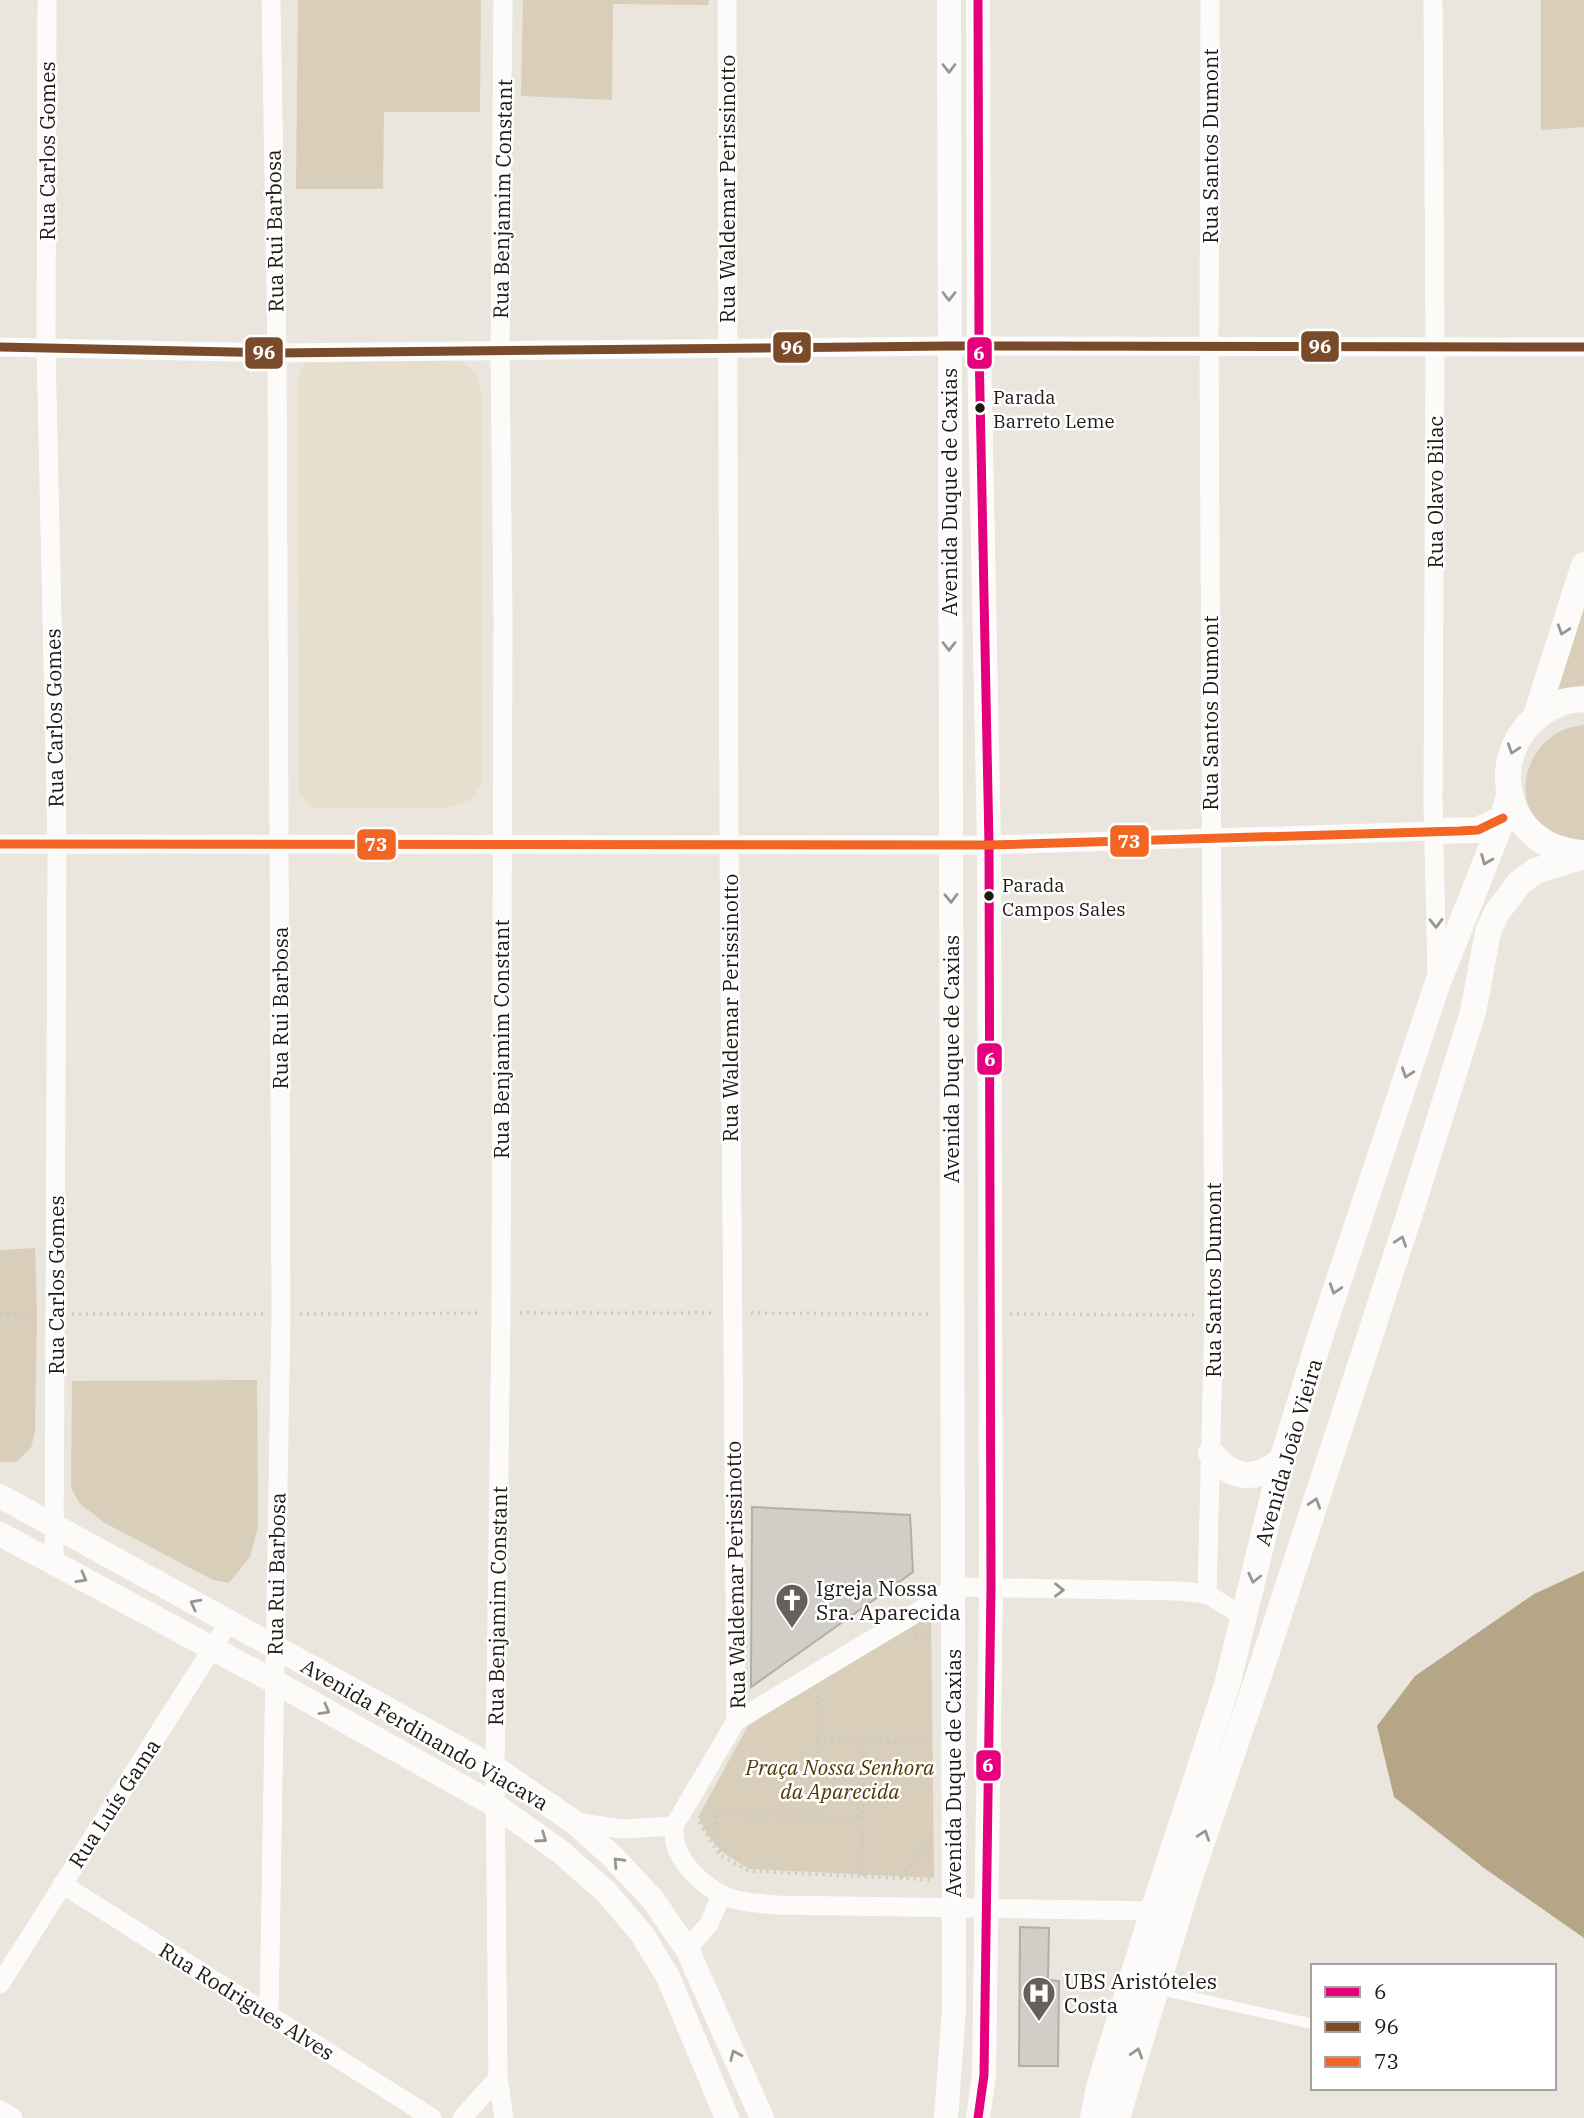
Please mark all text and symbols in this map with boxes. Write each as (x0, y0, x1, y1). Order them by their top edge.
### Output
street label: Rua Santos Dumont (1196, 48, 1224, 244)
street label: Rua Waldemar Perissinotto (713, 55, 741, 323)
street label: Rua Carlos Gomes (33, 61, 61, 241)
one-way arrow (941, 63, 957, 74)
street label: Rua Benjamim Constant (486, 79, 518, 319)
street label: Rua Rui Barbosa (259, 149, 289, 313)
one-way arrow (941, 291, 957, 301)
line badge: 96 (1300, 330, 1340, 363)
line badge: 96 (772, 331, 812, 364)
text: 96 (1309, 334, 1331, 358)
text: 96 (781, 335, 803, 359)
line badge: 96 (244, 336, 284, 370)
line badge: 6 (966, 336, 993, 370)
text: 96 (253, 340, 275, 364)
text: 6 (973, 341, 985, 365)
street label: Avenida Duque de Caxias (935, 368, 963, 616)
place label: Parada Barreto Leme (993, 385, 1115, 433)
marker: Parada Barreto Leme (973, 401, 987, 415)
street label: Rua Olavo Bilac (1421, 416, 1449, 568)
street label: Rua Santos Dumont (1196, 615, 1224, 811)
one-way arrow (1557, 623, 1571, 635)
street label: Rua Carlos Gomes (38, 628, 70, 808)
one-way arrow (942, 640, 957, 651)
one-way arrow (1507, 742, 1521, 754)
line badge: 73 (1109, 824, 1150, 858)
line badge: 73 (356, 828, 397, 861)
text: 73 (1118, 829, 1140, 853)
text: 73 (365, 832, 387, 856)
one-way arrow (1481, 853, 1495, 865)
place label: Parada Campos Sales (1002, 873, 1126, 921)
street label: Rua Waldemar Perissinotto (716, 874, 744, 1142)
marker: Parada Campos Sales (982, 889, 996, 903)
one-way arrow (943, 893, 959, 903)
one-way arrow (1428, 918, 1443, 929)
street label: Rua Benjamim Constant (487, 919, 515, 1159)
street label: Rua Rui Barbosa (266, 926, 294, 1090)
street label: Avenida Duque de Caxias (937, 935, 965, 1183)
line badge: 6 (976, 1042, 1003, 1076)
text: 6 (984, 1047, 996, 1071)
one-way arrow (1401, 1066, 1415, 1078)
street label: Rua Santos Dumont (1199, 1182, 1227, 1378)
street label: Rua Carlos Gomes (42, 1195, 70, 1375)
one-way arrow (1393, 1235, 1407, 1247)
one-way arrow (1329, 1282, 1344, 1294)
street label: Avenida João Vieira (1248, 1355, 1328, 1549)
street label: Rua Waldemar Perissinotto (719, 1441, 751, 1709)
street label: Rua Benjamim Constant (481, 1486, 513, 1726)
street label: Rua Rui Barbosa (261, 1492, 291, 1656)
one-way arrow (1307, 1498, 1321, 1510)
one-way arrow (75, 1569, 87, 1583)
one-way arrow (1247, 1572, 1262, 1584)
place label: Igreja Nossa Sra. Aparecida (816, 1574, 961, 1626)
church icon: Igreja Nossa Sra. Aparecida (773, 1581, 811, 1630)
one-way arrow (1054, 1582, 1064, 1598)
one-way arrow (190, 1599, 203, 1612)
street label: Avenida Duque de Caxias (939, 1649, 967, 1897)
street label: Avenida Ferdinando Viacava (296, 1652, 554, 1816)
one-way arrow (317, 1702, 330, 1715)
street label: Rua Luís Gama (62, 1733, 166, 1873)
line badge: 6 (975, 1749, 1002, 1782)
park label: Praça Nossa Senhora da Aparecida (745, 1753, 935, 1805)
text: 6 (982, 1753, 994, 1777)
one-way arrow (534, 1830, 547, 1842)
one-way arrow (1196, 1830, 1210, 1842)
one-way arrow (614, 1857, 626, 1870)
street label: Rua Rodrigues Alves (154, 1936, 340, 2066)
legend (1311, 1964, 1556, 2090)
place label: UBS Aristóteles Costa (1064, 1967, 1217, 2019)
hospital icon: UBS Aristóteles Costa (1020, 1974, 1058, 2023)
text: 6 (1374, 1977, 1387, 2005)
text: 96 (1374, 2012, 1399, 2040)
one-way arrow (1128, 2047, 1143, 2059)
text: 73 (1374, 2047, 1399, 2075)
one-way arrow (729, 2050, 743, 2062)

